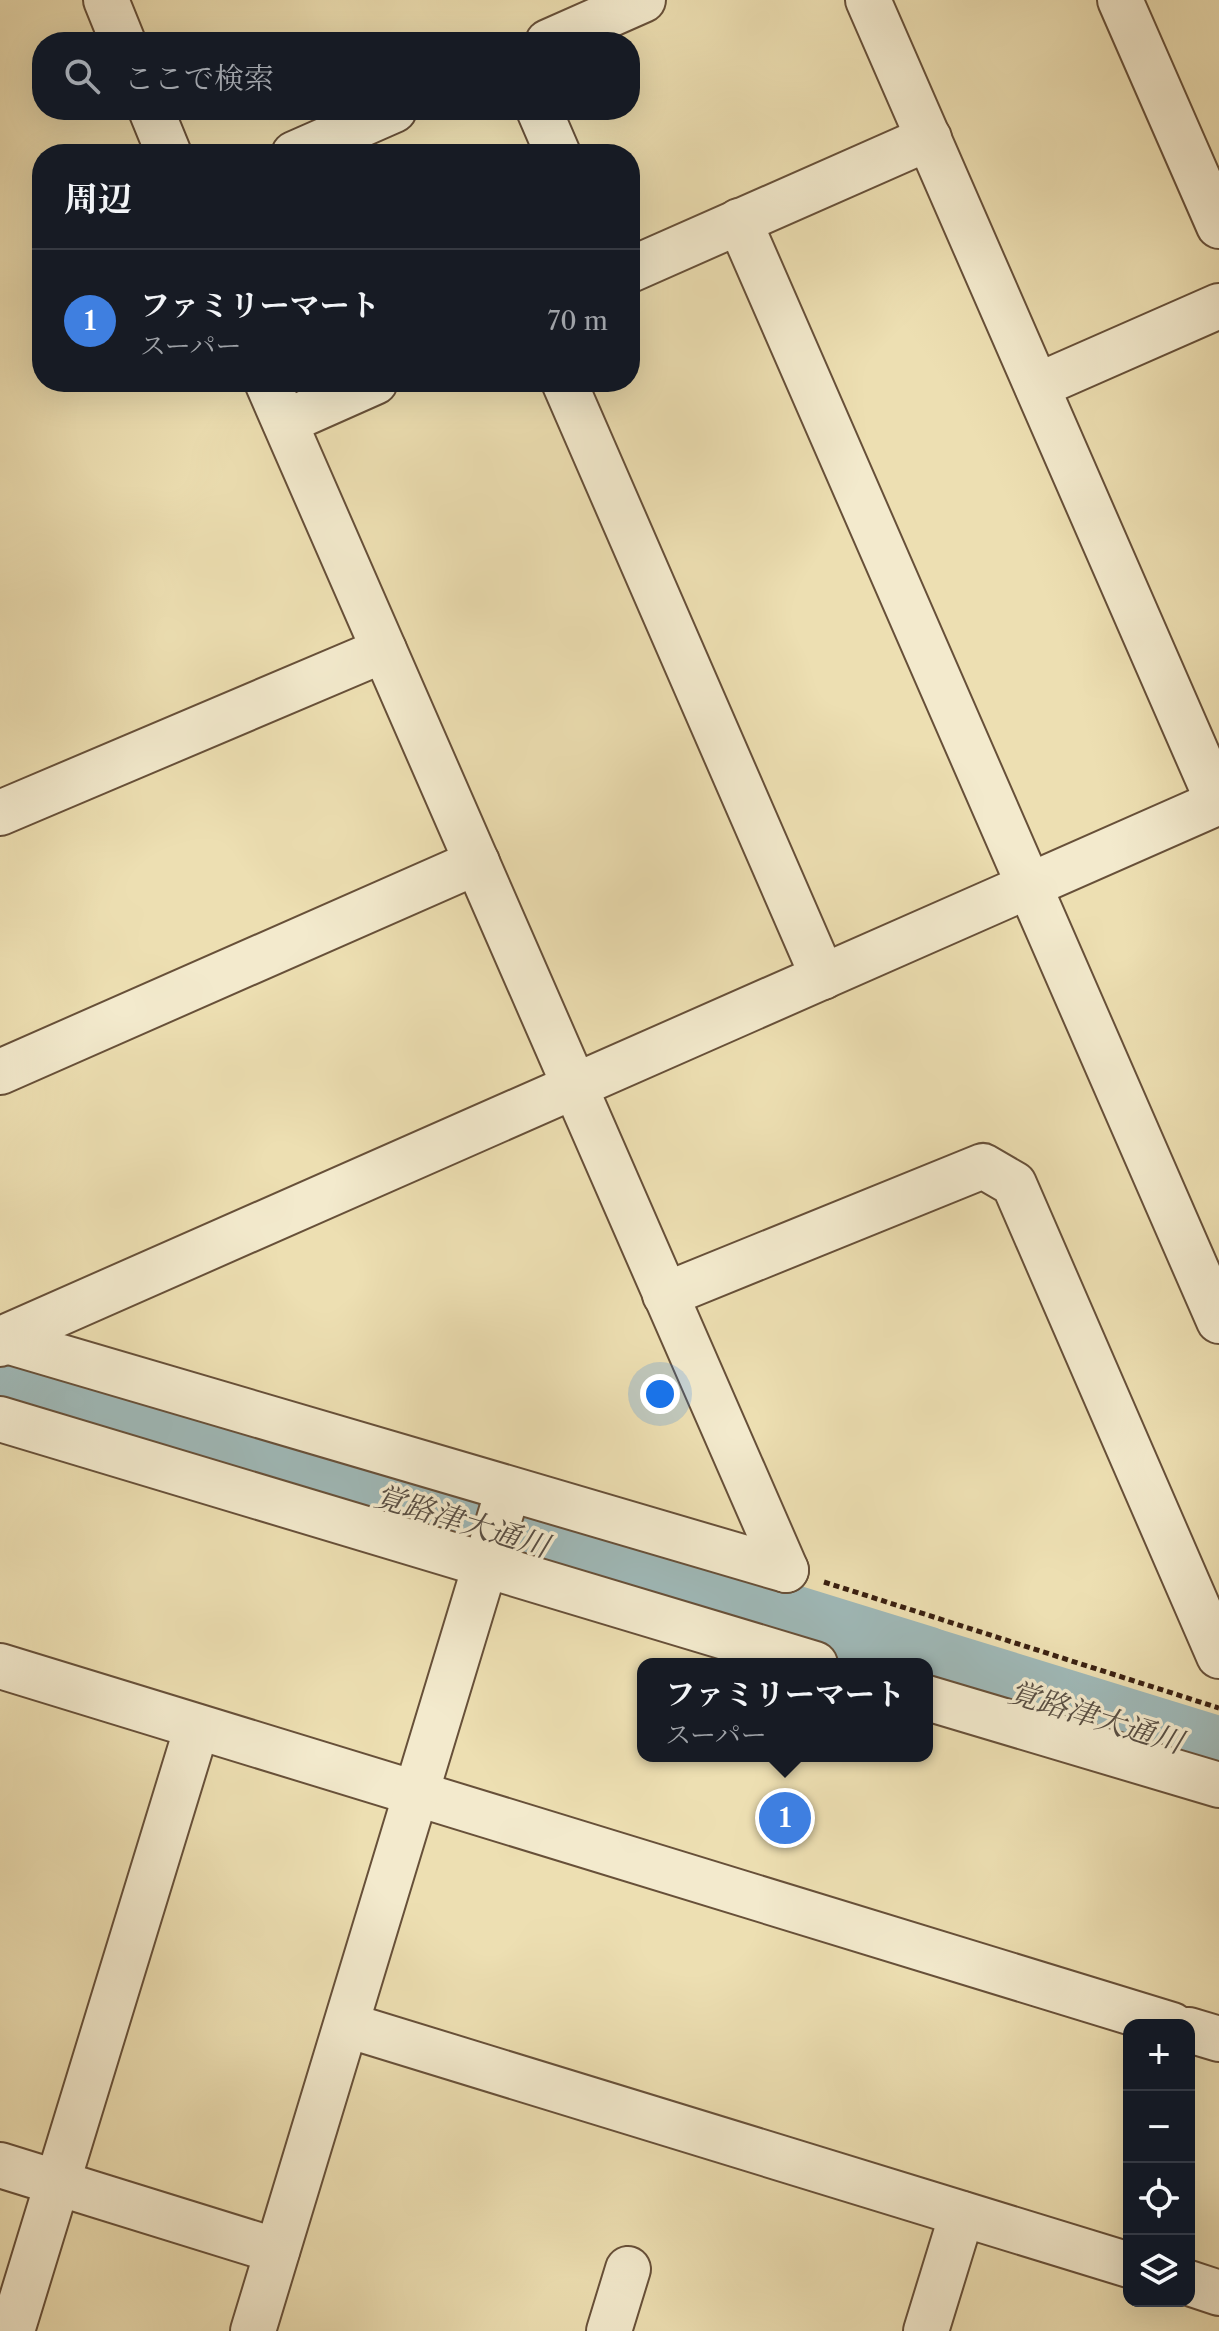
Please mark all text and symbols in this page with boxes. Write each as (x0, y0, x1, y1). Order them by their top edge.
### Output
search box (32, 32, 640, 120)
icon: search (60, 54, 104, 98)
text: ここで検索 (124, 60, 274, 97)
text: 周辺 (64, 178, 132, 220)
text: ファミリーマート (140, 287, 379, 324)
text: 1 (84, 305, 96, 337)
text: 70 m (548, 305, 608, 337)
text: スーパー (140, 330, 241, 362)
your location (640, 1374, 680, 1414)
water label: 覚路津大通川 (371, 1477, 556, 1566)
popup (637, 1658, 933, 1762)
water label: 覚路津大通川 (1005, 1673, 1190, 1762)
text: ファミリーマート (665, 1676, 905, 1713)
text: スーパー (665, 1719, 767, 1751)
pin: 1 (759, 1788, 811, 1848)
map controls (1123, 2019, 1195, 2307)
button: + (1123, 2019, 1195, 2091)
button: − (1123, 2091, 1195, 2163)
button: locate (1123, 2163, 1195, 2235)
button: layers (1123, 2235, 1195, 2307)

